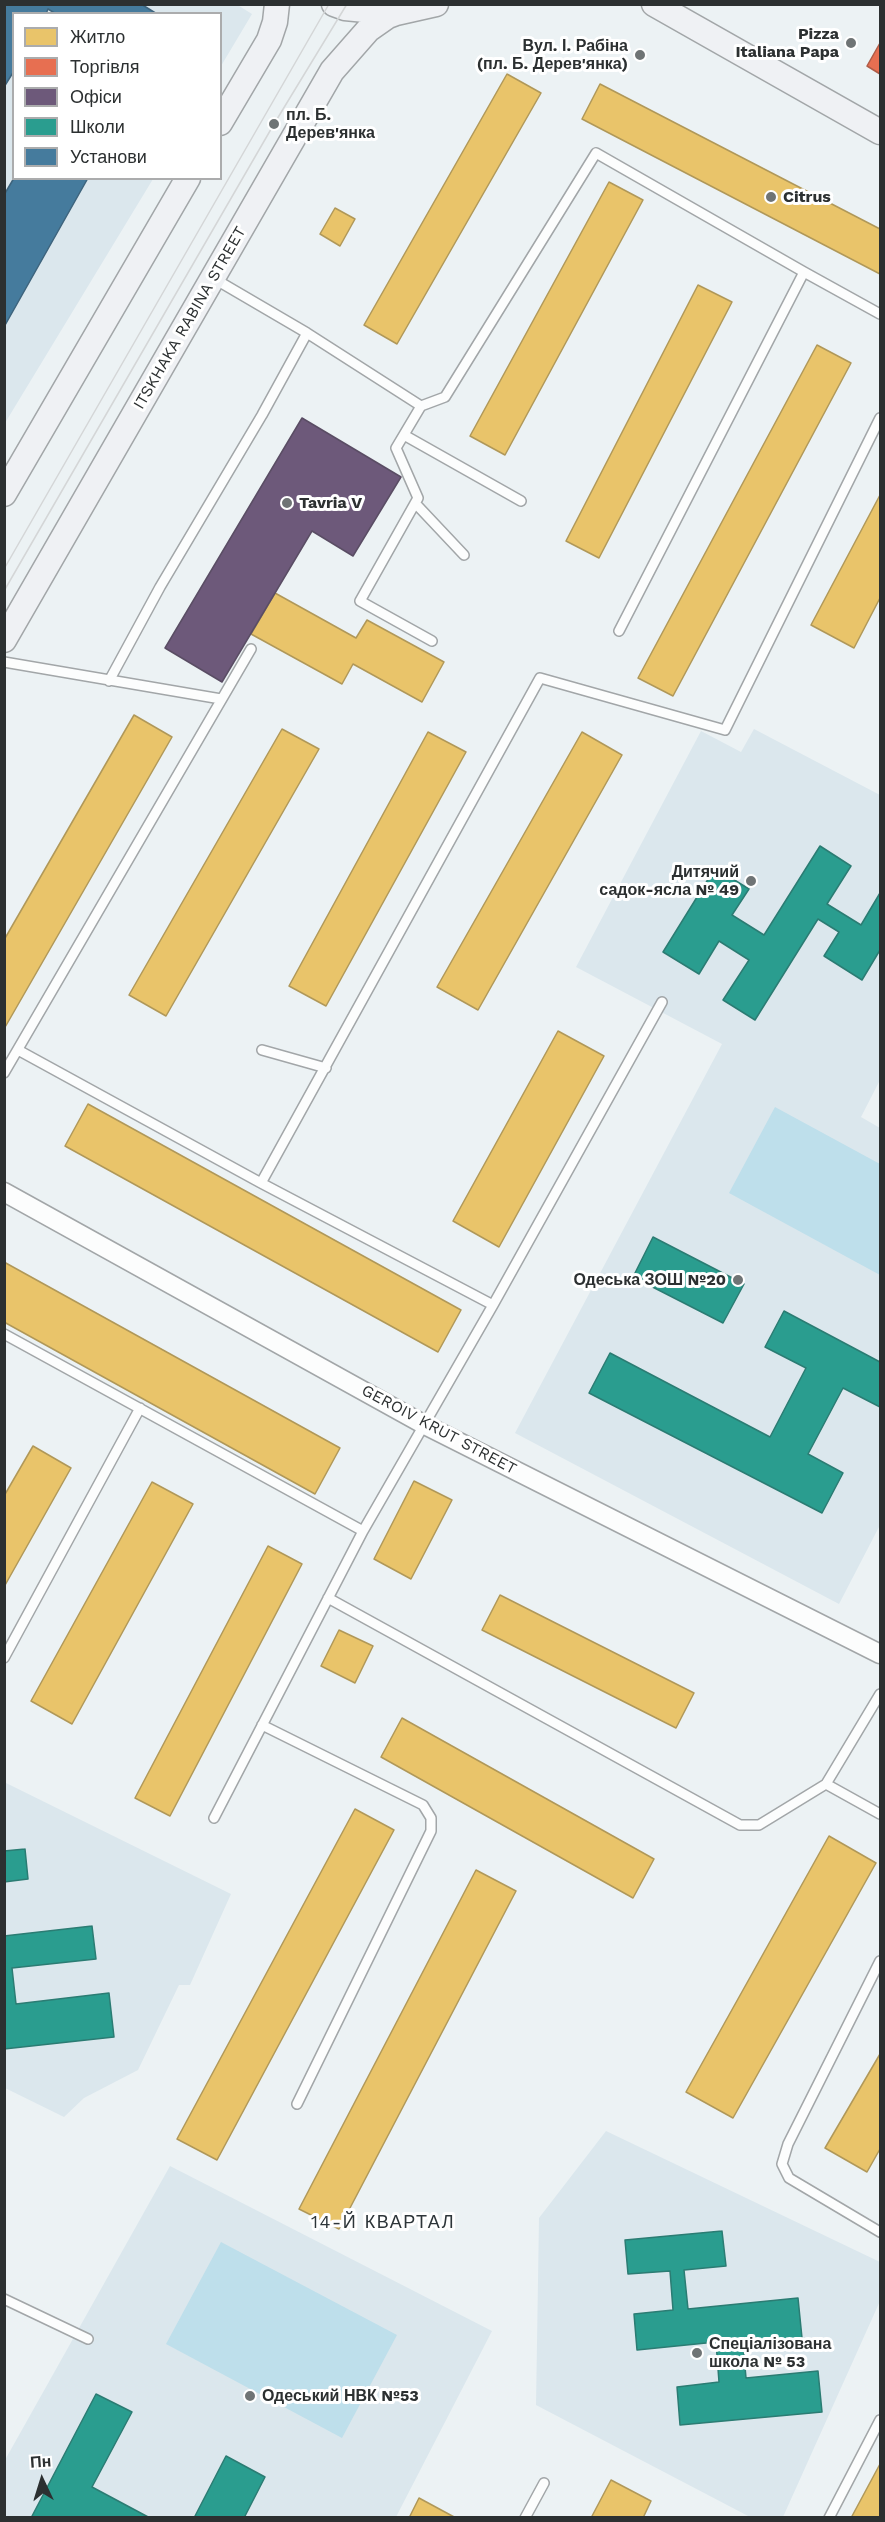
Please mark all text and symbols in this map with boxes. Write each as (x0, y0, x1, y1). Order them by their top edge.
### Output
legend (12, 12, 222, 180)
place label: Pizza Italiana Papa (735, 24, 839, 62)
text: Житло (70, 26, 125, 47)
place label: Вул. І. Рабіна (пл. Б. Дерев'янка) (477, 36, 628, 74)
marker: Pizza Italiana Papa (844, 36, 858, 50)
marker: Вул. І. Рабіна (пл. Б. Дерев'янка) (633, 48, 647, 62)
text: Торгівля (70, 56, 140, 77)
text: Офіси (70, 86, 122, 107)
place label: пл. Б. Дерев'янка (286, 105, 375, 143)
text: Школи (70, 116, 125, 137)
marker: пл. Б. Дерев'янка (267, 117, 281, 131)
text: Установи (70, 146, 147, 167)
place label: Citrus (783, 187, 831, 207)
marker: Citrus (764, 190, 778, 204)
street label: ITSKHAKA RABINA STREET (130, 223, 250, 413)
place label: Tavria V (299, 493, 362, 513)
marker: Tavria V (280, 496, 294, 510)
place label: Дитячий садок-ясла № 49 (599, 862, 739, 900)
marker: Дитячий садок-ясла № 49 (744, 874, 758, 888)
place label: Одеська ЗОШ №20 (574, 1270, 726, 1290)
marker: Одеська ЗОШ №20 (731, 1273, 745, 1287)
street label: GEROIV KRUT STREET (358, 1381, 520, 1479)
district label: 14-Й КВАРТАЛ (311, 2212, 455, 2234)
place label: Спеціалізована школа № 53 (709, 2334, 831, 2372)
marker: Спеціалізована школа № 53 (690, 2346, 704, 2360)
place label: Одеський НВК №53 (262, 2386, 419, 2406)
marker: Одеський НВК №53 (243, 2389, 257, 2403)
north arrow (12, 2450, 72, 2510)
text: Пн (29, 2451, 52, 2472)

